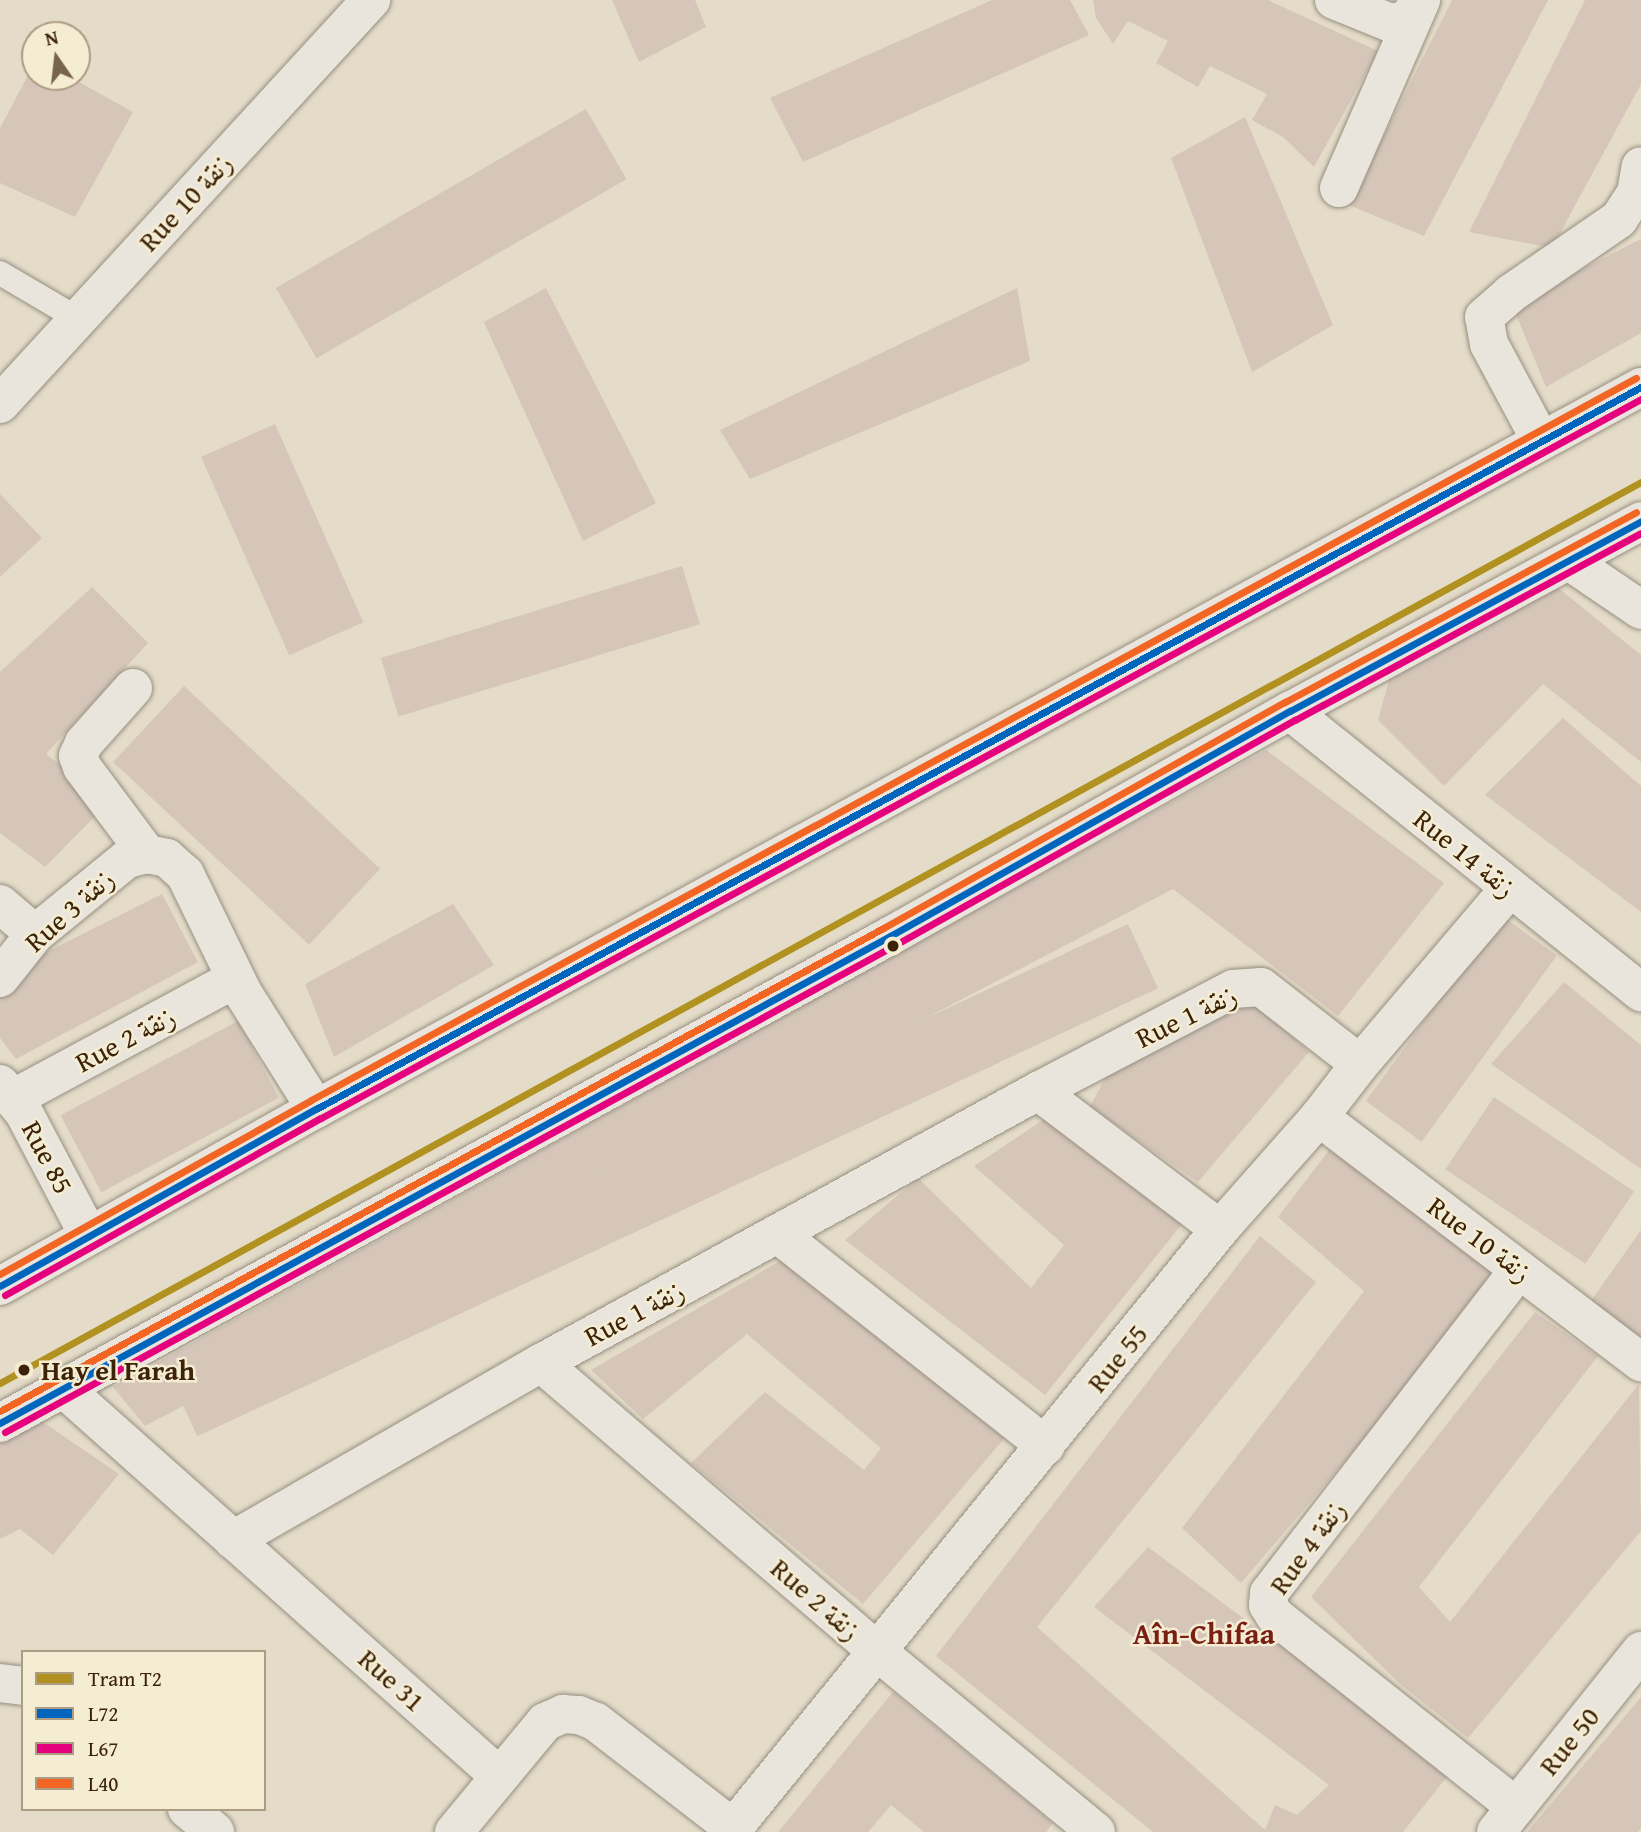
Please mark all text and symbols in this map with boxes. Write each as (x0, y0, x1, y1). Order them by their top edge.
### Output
north arrow (21, 21, 91, 91)
text: N (42, 22, 61, 53)
street label: Rue 10 زنقة (131, 146, 239, 258)
street label: Rue 14 زنقة (1407, 802, 1523, 904)
street label: Rue 3 زنقة (18, 861, 120, 959)
unlabelled marker (886, 939, 900, 953)
street label: Rue 1 زنقة (1130, 977, 1242, 1055)
street label: Rue 2 زنقة (69, 999, 181, 1079)
street label: Rue 85 (15, 1115, 81, 1199)
street label: Rue 10 زنقة (1421, 1189, 1539, 1289)
street label: Rue 1 زنقة (578, 1273, 690, 1353)
street label: Rue 55 (1080, 1317, 1154, 1399)
place label: Hay el Farah (41, 1353, 195, 1387)
marker: Hay el Farah (13, 1359, 35, 1381)
street label: Rue 4 زنقة (1262, 1493, 1352, 1601)
street label: Rue 2 زنقة (764, 1551, 868, 1647)
district label: Aîn-Chifaa (1133, 1615, 1275, 1651)
street label: Rue 31 (352, 1642, 432, 1718)
legend (21, 1650, 266, 1811)
text: Tram T2 (88, 1663, 162, 1694)
text: L72 (88, 1698, 118, 1729)
street label: Rue 50 (1532, 1700, 1606, 1782)
text: L67 (88, 1733, 118, 1764)
text: L40 (88, 1768, 118, 1799)

